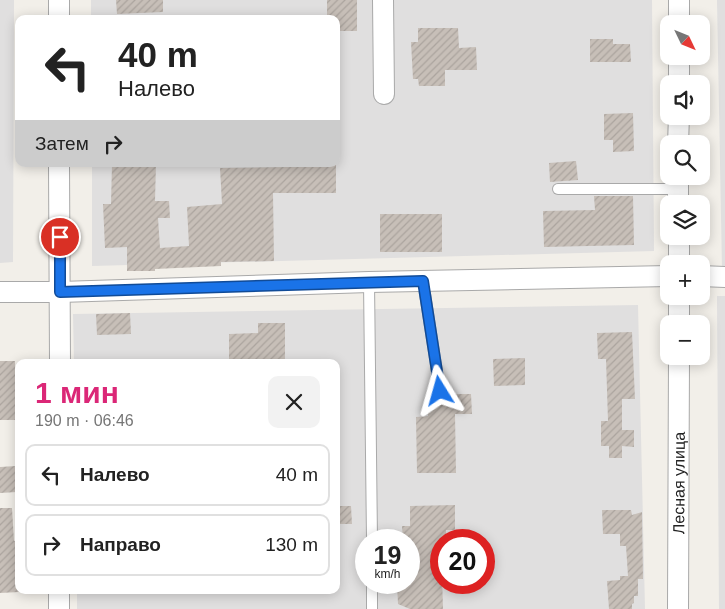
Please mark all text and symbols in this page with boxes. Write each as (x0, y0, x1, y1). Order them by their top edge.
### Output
north arrow (660, 15, 710, 65)
map controls (660, 15, 710, 365)
icon: left (35, 35, 100, 100)
text: 40 m (118, 35, 198, 74)
button: sound (660, 75, 710, 125)
text: Налево (118, 76, 195, 101)
icon: right (99, 130, 127, 158)
text: Затем (35, 133, 89, 154)
button: search (660, 135, 710, 185)
button: layers (660, 195, 710, 245)
pin (39, 216, 81, 258)
icon: arrive (46, 223, 74, 251)
button: + (660, 255, 710, 305)
button: − (660, 315, 710, 365)
position arrow (413, 364, 465, 416)
text: 1 мин (35, 376, 119, 409)
button: close (268, 376, 320, 428)
text: 190 m · 06:46 (35, 412, 134, 429)
street label: Лесная улица (670, 432, 687, 534)
icon: left (37, 461, 65, 489)
text: Налево (80, 464, 150, 485)
text: 40 m (276, 464, 318, 485)
speed limit sign: 20 (430, 529, 495, 594)
icon: right (37, 531, 65, 559)
text: Направо (80, 534, 161, 555)
text: 130 m (265, 534, 318, 555)
text: 19 (374, 541, 401, 569)
text: km/h (374, 567, 401, 581)

